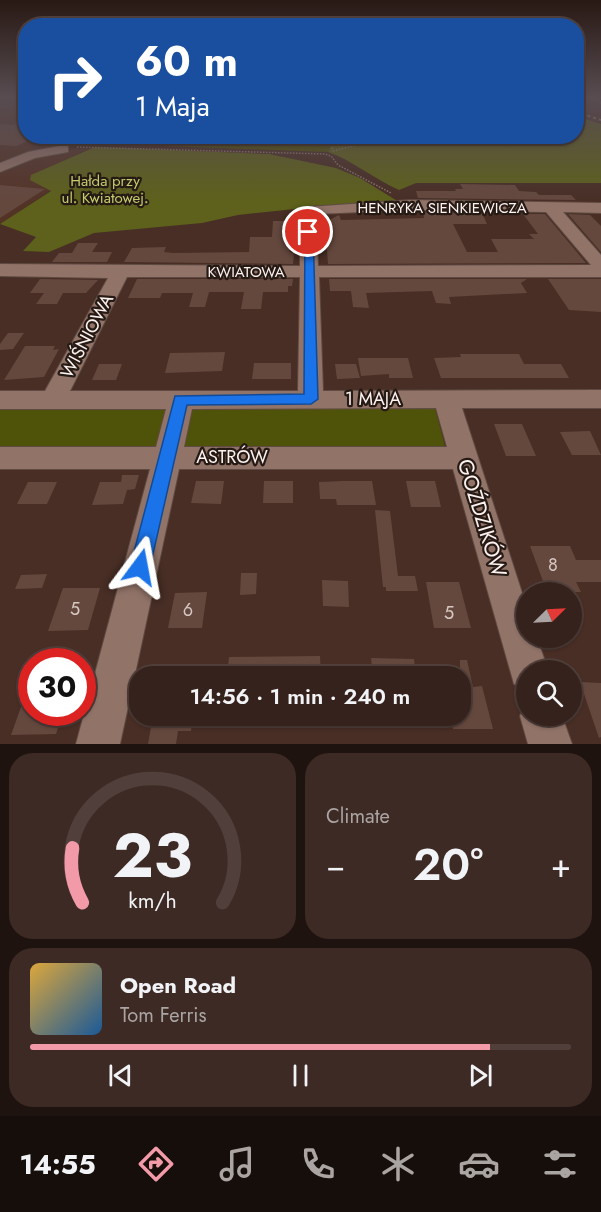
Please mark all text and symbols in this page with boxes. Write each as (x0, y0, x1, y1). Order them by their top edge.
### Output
text: 60 m (135, 31, 238, 92)
icon: right (36, 42, 114, 120)
text: 1 Maja (135, 87, 210, 126)
park label: Hałda przy ul. Kwiatowej. (62, 170, 148, 209)
street label: HENRYKA SIENKIEWICZA (357, 197, 527, 219)
pin (282, 206, 333, 257)
icon: arrive (291, 215, 324, 248)
street label: KWIATOWA (207, 261, 285, 283)
street label: WIŚNIOWA (54, 289, 120, 383)
street label: 1 MAJA (345, 386, 401, 412)
street label: ASTRÓW (196, 444, 268, 470)
street label: GOŹDZIKÓW (450, 455, 514, 581)
position arrow (108, 535, 172, 599)
house number: 8 (548, 552, 558, 578)
north arrow (516, 582, 582, 648)
map controls (516, 582, 582, 726)
house number: 5 (70, 596, 80, 622)
house number: 6 (183, 597, 193, 623)
house number: 5 (444, 600, 454, 626)
speed limit sign: 30 (18, 648, 96, 726)
button: search (516, 660, 582, 726)
text: 14:56 · 1 min · 240 m (190, 680, 410, 712)
text: Climate (326, 802, 390, 831)
text: 23 (113, 810, 192, 900)
text: 20° (413, 832, 483, 897)
text: − (326, 842, 345, 889)
text: + (551, 842, 571, 889)
text: km/h (128, 885, 177, 916)
text: Open Road (120, 969, 236, 1001)
text: Tom Ferris (120, 1001, 207, 1030)
icon: previous (104, 1059, 137, 1092)
icon: pause (284, 1059, 317, 1092)
icon: next (464, 1059, 497, 1092)
icon: directions (135, 1143, 177, 1185)
icon: music (216, 1143, 258, 1185)
icon: phone (297, 1143, 339, 1185)
icon: climate (377, 1143, 419, 1185)
icon: car (458, 1143, 500, 1185)
icon: filters (539, 1143, 581, 1185)
text: 14:55 (19, 1145, 96, 1184)

